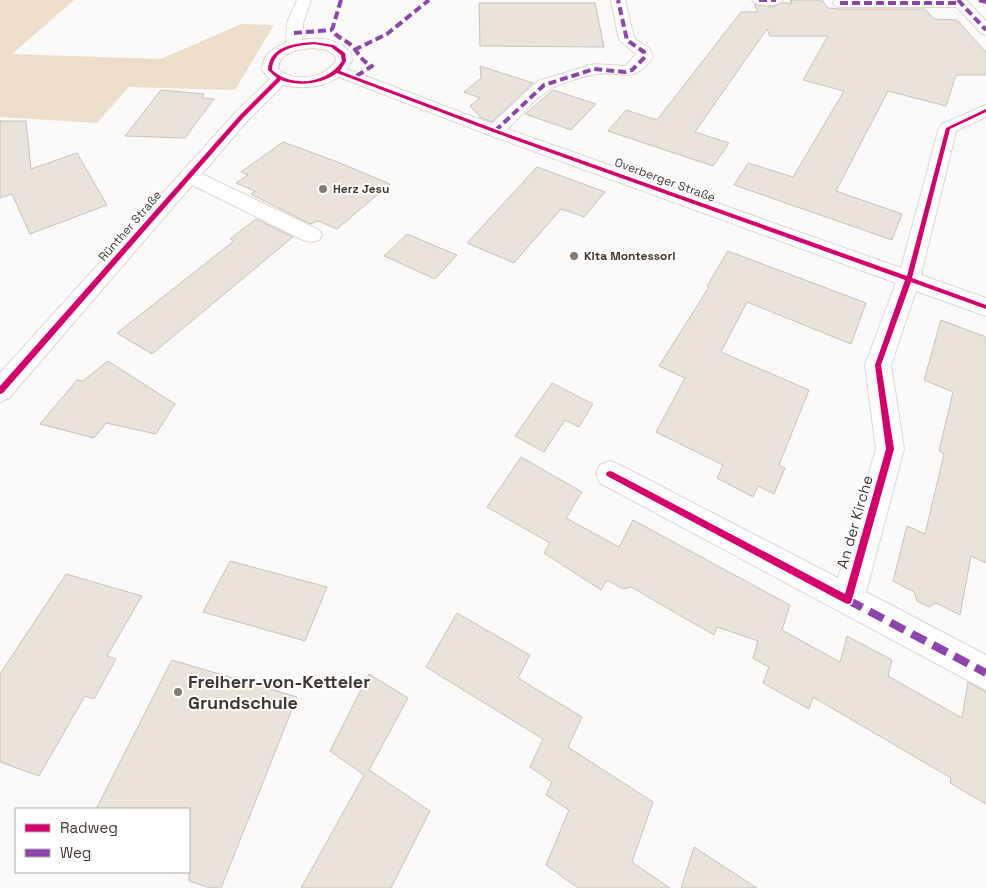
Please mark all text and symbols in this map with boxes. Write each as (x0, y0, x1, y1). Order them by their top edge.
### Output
street label: Overberger Straße (612, 154, 718, 206)
place label: Herz Jesu (333, 181, 389, 197)
marker: Herz Jesu (317, 183, 329, 195)
street label: Rünther Straße (95, 187, 165, 265)
place label: Kita Montessori (584, 248, 675, 264)
marker: Kita Montessori (568, 250, 580, 262)
street label: An der Kirche (832, 473, 877, 571)
place label: Freiherr-von-Ketteler Grundschule (188, 670, 370, 714)
marker: Freiherr-von-Ketteler Grundschule (172, 686, 184, 698)
legend (15, 808, 190, 873)
text: Radweg (60, 818, 118, 837)
text: Weg (60, 843, 91, 862)

